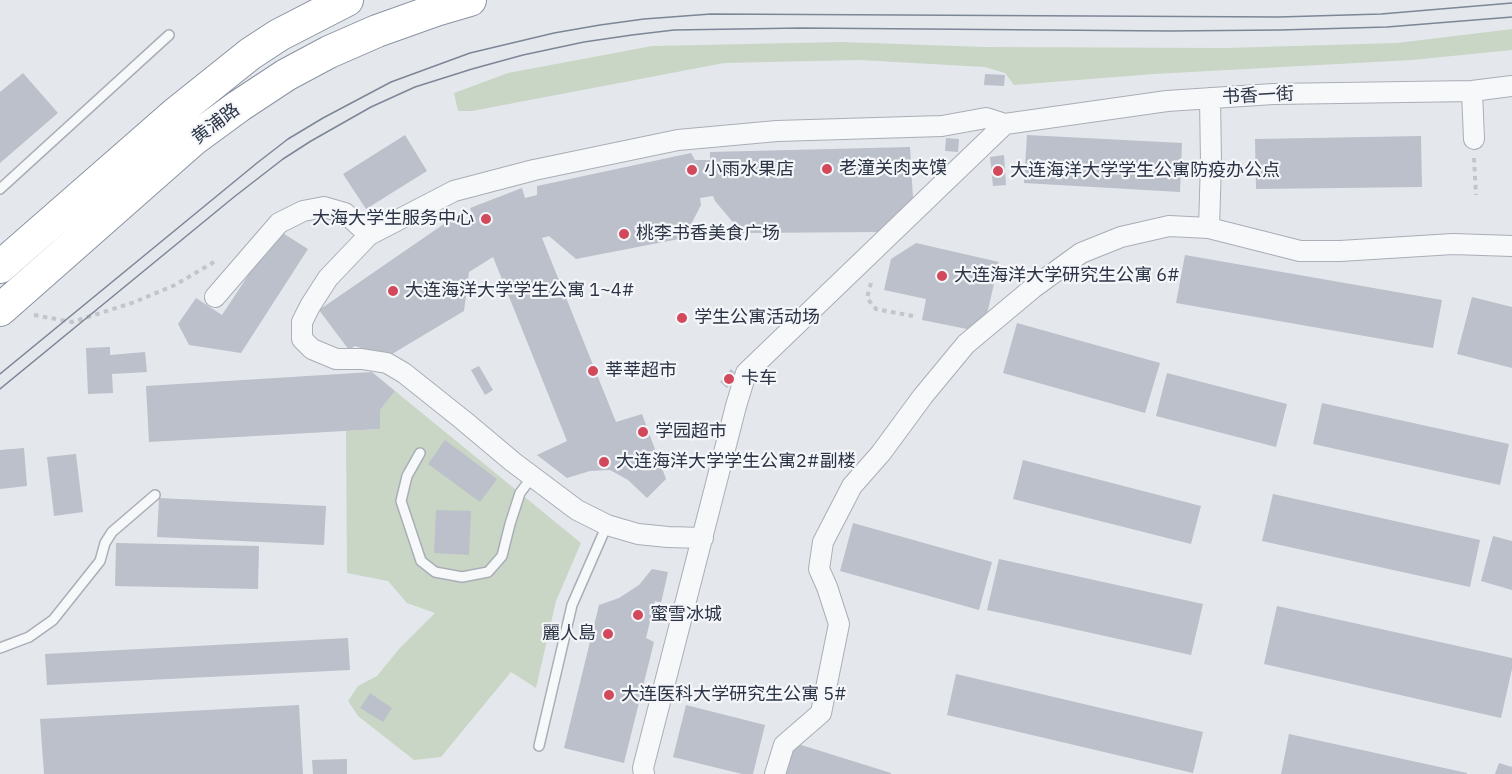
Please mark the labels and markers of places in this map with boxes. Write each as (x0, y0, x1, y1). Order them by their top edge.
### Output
place label: 老潼关肉夹馍 (839, 158, 947, 180)
place label: 小雨水果店 (704, 159, 794, 181)
place label: 大连海洋大学学生公寓防疫办公点 (1010, 160, 1280, 182)
marker: 老潼关肉夹馍 (820, 162, 834, 176)
marker: 小雨水果店 (685, 163, 699, 177)
marker: 大连海洋大学学生公寓防疫办公点 (991, 164, 1005, 178)
place label: 大海大学生服务中心 (312, 208, 474, 230)
marker: 大海大学生服务中心 (479, 212, 493, 226)
place label: 桃李书香美食广场 (636, 223, 780, 245)
marker: 桃李书香美食广场 (617, 227, 631, 241)
place label: 大连海洋大学研究生公寓 6# (954, 265, 1180, 287)
marker: 大连海洋大学研究生公寓 6# (935, 269, 949, 283)
place label: 大连海洋大学学生公寓 1~4# (405, 280, 634, 302)
marker: 大连海洋大学学生公寓 1~4# (386, 284, 400, 298)
place label: 学生公寓活动场 (694, 307, 820, 329)
marker: 学生公寓活动场 (675, 311, 689, 325)
place label: 莘莘超市 (605, 360, 677, 382)
marker: 莘莘超市 (586, 364, 600, 378)
place label: 卡车 (741, 368, 777, 390)
marker: 卡车 (722, 372, 736, 386)
place label: 学园超市 (655, 421, 727, 443)
marker: 学园超市 (636, 425, 650, 439)
place label: 大连海洋大学学生公寓2#副楼 (616, 451, 856, 473)
marker: 大连海洋大学学生公寓2#副楼 (597, 455, 611, 469)
place label: 蜜雪冰城 (650, 604, 722, 626)
marker: 蜜雪冰城 (631, 608, 645, 622)
place label: 麗人島 (542, 623, 596, 645)
marker: 麗人島 (601, 627, 615, 641)
place label: 大连医科大学研究生公寓 5# (621, 684, 847, 706)
marker: 大连医科大学研究生公寓 5# (602, 688, 616, 702)

